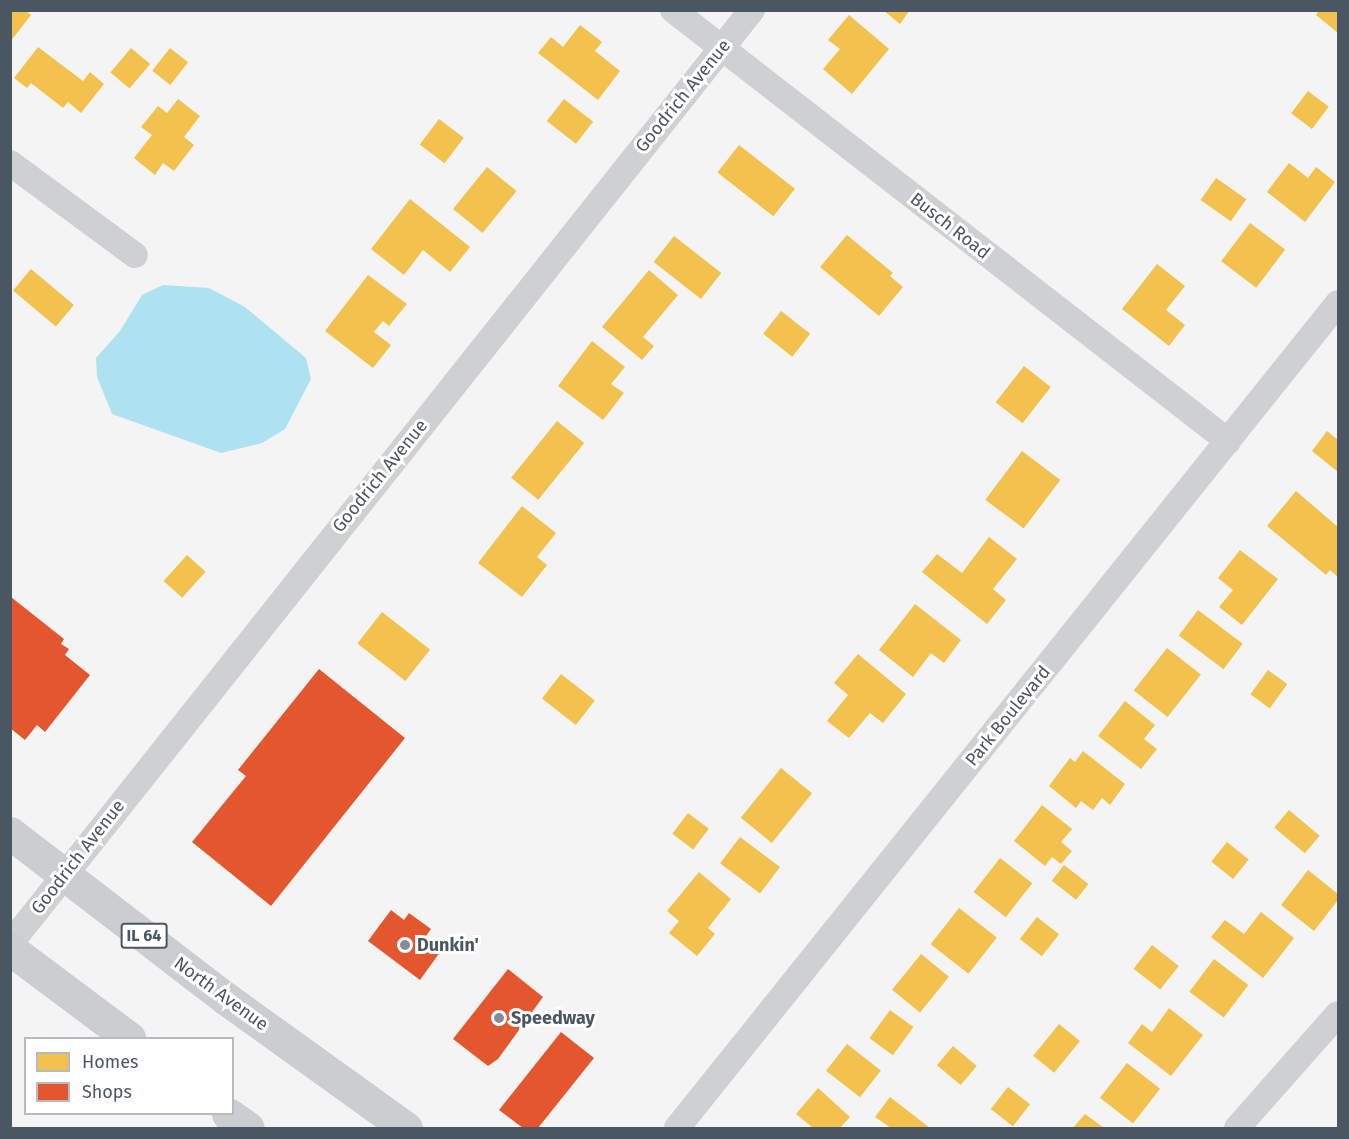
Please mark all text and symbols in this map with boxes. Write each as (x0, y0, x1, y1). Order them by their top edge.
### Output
street label: Goodrich Avenue (631, 35, 735, 157)
street label: Busch Road (906, 188, 994, 264)
street label: Goodrich Avenue (328, 415, 432, 537)
street label: Park Boulevard (961, 662, 1055, 770)
street label: Goodrich Avenue (27, 796, 129, 918)
road number: IL 64 (120, 923, 168, 949)
place label: Dunkin' (417, 934, 479, 956)
marker: Dunkin' (398, 938, 412, 952)
street label: North Avenue (170, 953, 272, 1035)
place label: Speedway (511, 1007, 595, 1029)
marker: Speedway (492, 1011, 506, 1025)
legend (24, 1037, 234, 1115)
text: Homes (82, 1051, 138, 1073)
text: Shops (82, 1081, 132, 1103)

